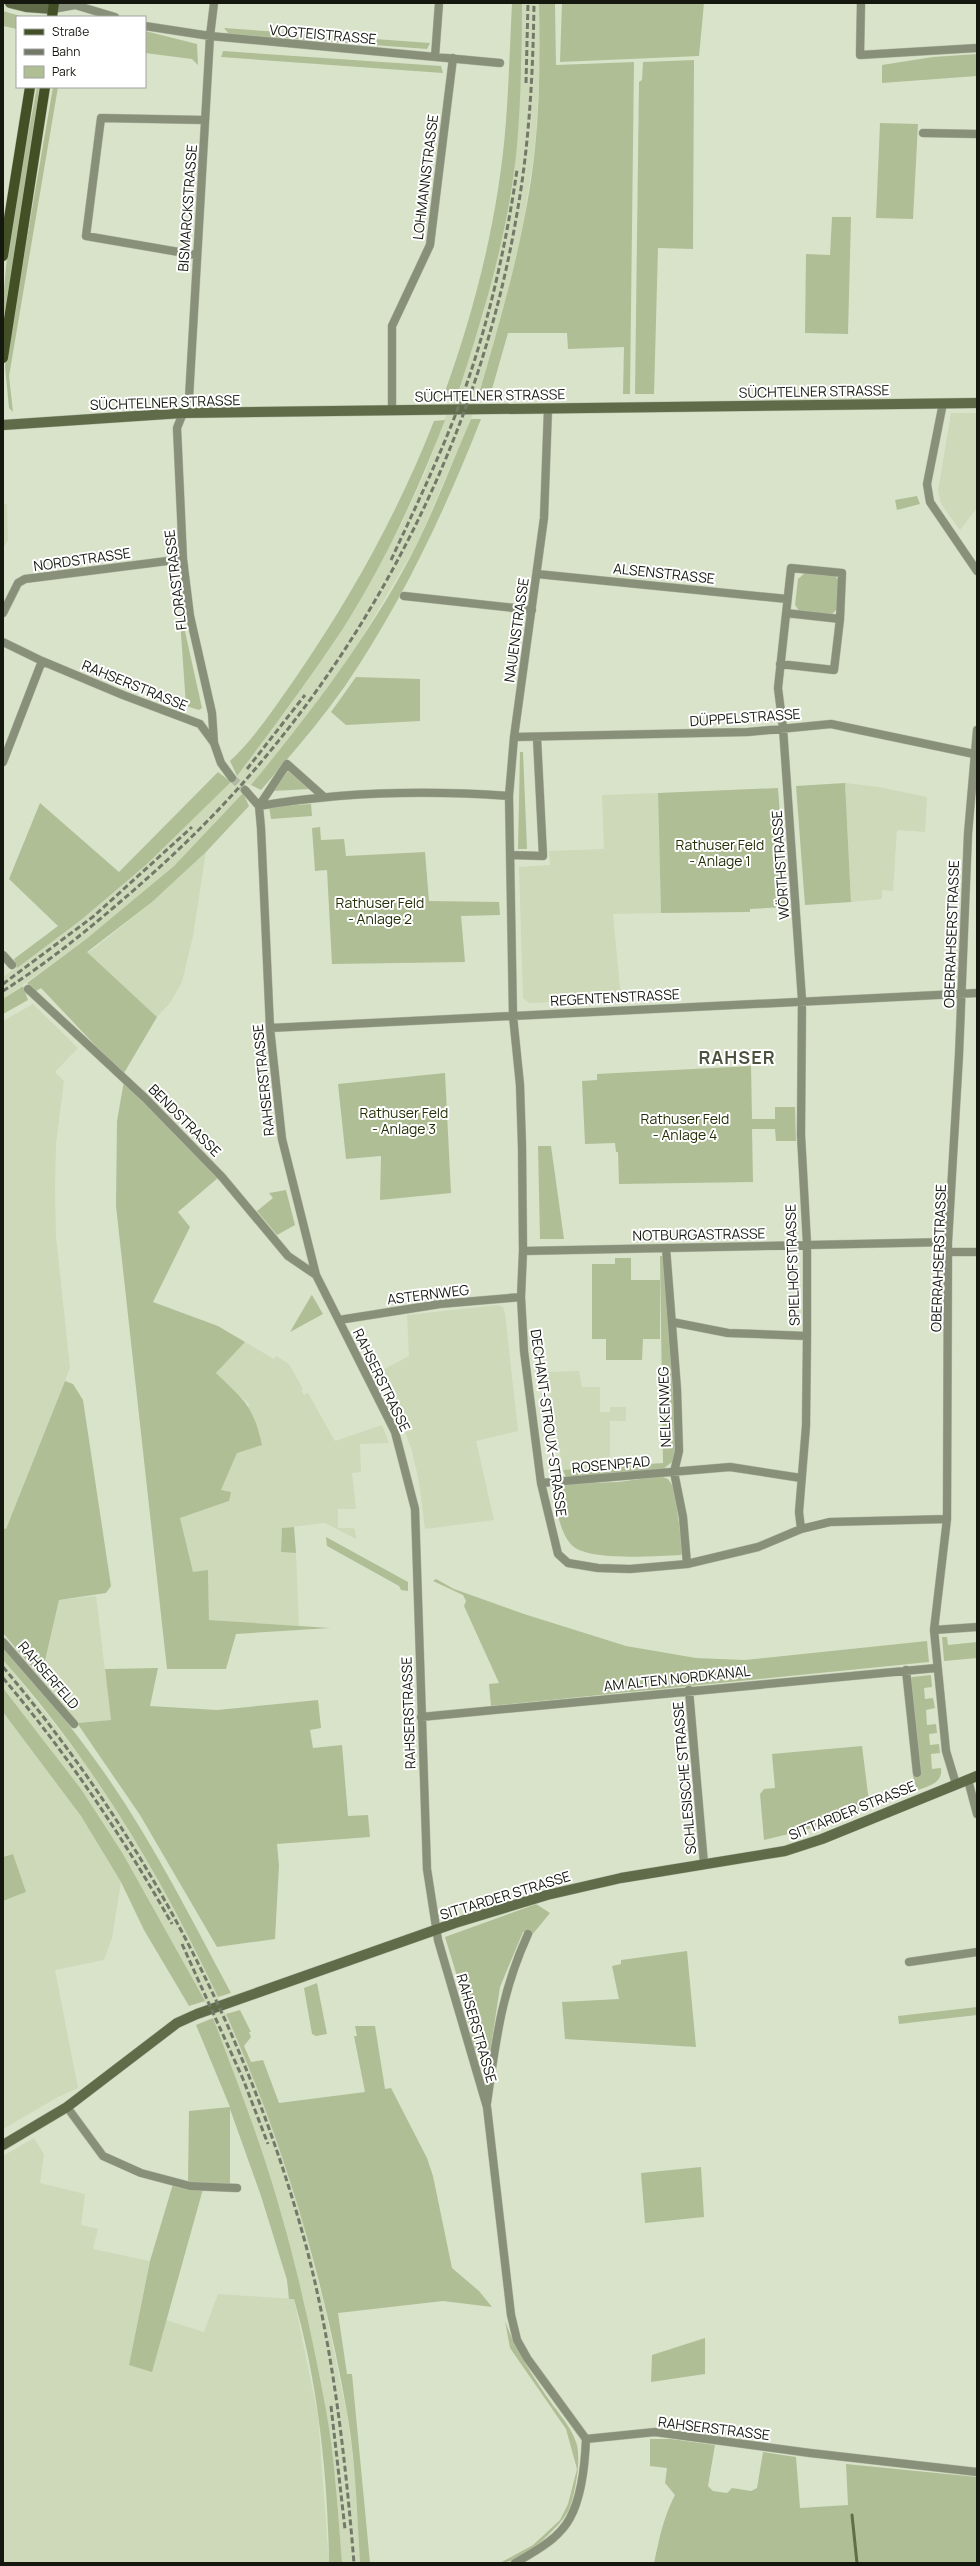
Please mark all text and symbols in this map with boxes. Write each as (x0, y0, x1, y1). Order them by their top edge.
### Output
legend (16, 16, 146, 88)
street label: VOGTEISTRASSE (269, 20, 377, 48)
text: Straße (52, 23, 89, 40)
text: Bahn (52, 43, 80, 60)
text: Park (52, 63, 77, 80)
street label: LOHMANNSTRASSE (408, 113, 442, 241)
street label: BISMARCKSTRASSE (173, 144, 201, 272)
street label: SÜCHTELNER STRASSE (739, 380, 889, 402)
street label: SÜCHTELNER STRASSE (415, 384, 565, 406)
street label: SÜCHTELNER STRASSE (89, 390, 241, 414)
street label: FLORASTRASSE (159, 529, 191, 631)
street label: NORDSTRASSE (32, 543, 132, 575)
street label: ALSENSTRASSE (612, 558, 716, 588)
street label: NAUENSTRASSE (499, 576, 533, 684)
street label: RAHSERSTRASSE (79, 655, 191, 715)
street label: DÜPPELSTRASSE (689, 704, 801, 730)
street label: WÖRTHSTRASSE (767, 810, 793, 920)
park label: Rathuser Feld - Anlage 1 (676, 835, 764, 870)
street label: OBERRAHSERSTRASSE (939, 860, 963, 1008)
park label: Rathuser Feld - Anlage 2 (336, 893, 424, 928)
street label: REGENTENSTRASSE (550, 984, 680, 1010)
street label: RAHSERSTRASSE (248, 1023, 278, 1137)
district label: RAHSER (698, 1045, 776, 1069)
street label: BENDSTRASSE (145, 1080, 225, 1160)
park label: Rathuser Feld - Anlage 3 (360, 1103, 448, 1138)
park label: Rathuser Feld - Anlage 4 (641, 1109, 729, 1144)
street label: OBERRAHSERSTRASSE (926, 1184, 950, 1332)
street label: SPIELHOFSTRASSE (780, 1204, 804, 1326)
street label: NOTBURGASTRASSE (632, 1223, 766, 1245)
street label: ASTERNWEG (386, 1280, 470, 1308)
street label: RAHSERSTRASSE (349, 1325, 415, 1435)
street label: DECHANT-STROUX-STRASSE (526, 1328, 572, 1518)
street label: NELKENWEG (653, 1366, 675, 1448)
street label: ROSENPFAD (571, 1451, 651, 1477)
street label: RAHSERFELD (14, 1637, 84, 1713)
street label: RAHSERSTRASSE (397, 1656, 419, 1770)
street label: AM ALTEN NORDKANAL (603, 1661, 751, 1695)
street label: SCHLESISCHE STRASSE (668, 1701, 700, 1855)
street label: SITTARDER STRASSE (786, 1776, 918, 1844)
street label: SITTARDER STRASSE (437, 1866, 573, 1924)
street label: RAHSERSTRASSE (452, 1971, 502, 2085)
street label: RAHSERSTRASSE (657, 2412, 771, 2444)

